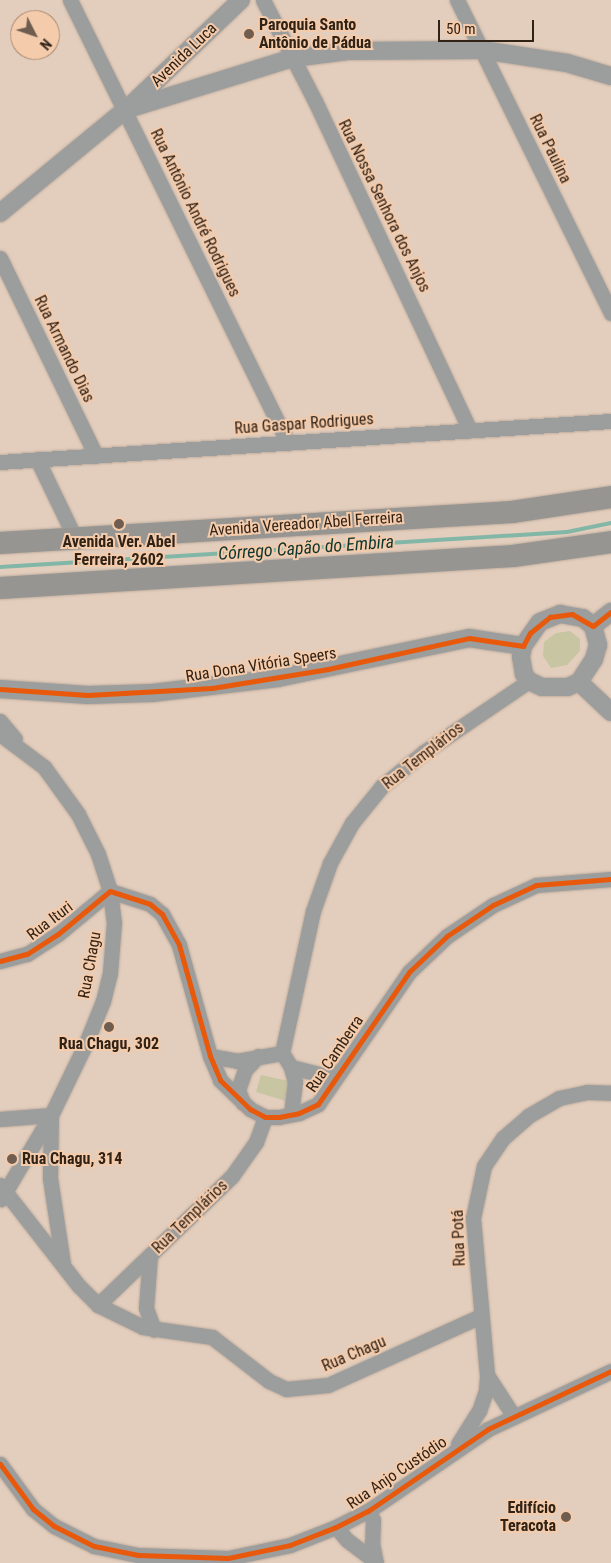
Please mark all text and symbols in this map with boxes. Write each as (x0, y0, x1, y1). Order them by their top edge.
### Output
north arrow (10, 10, 60, 60)
scale bar (441, 10, 537, 42)
place label: Paroquia Santo Antônio de Pádua (259, 15, 371, 53)
street label: Avenida Luca (147, 19, 221, 91)
text: 50 m (446, 20, 476, 38)
marker: Paroquia Santo Antônio de Pádua (243, 28, 255, 40)
text: N (37, 36, 54, 53)
street label: Rua Paulina (525, 111, 575, 187)
street label: Rua Nossa Senhora dos Anjos (334, 117, 434, 295)
street label: Rua Antônio André Rodrigues (146, 126, 244, 300)
street label: Rua Armando Dias (30, 292, 98, 406)
street label: Rua Gaspar Rodrigues (234, 410, 374, 438)
street label: Avenida Vereador Abel Ferreira (208, 508, 404, 540)
marker: Avenida Ver. Abel Ferreira, 2602 (113, 518, 125, 530)
water label: Córrego Capão do Embira (217, 531, 395, 565)
place label: Avenida Ver. Abel Ferreira, 2602 (63, 532, 175, 570)
street label: Rua Dona Vitória Speers (184, 644, 338, 686)
street label: Rua Templários (379, 718, 467, 794)
street label: Rua Ituri (23, 898, 77, 944)
street label: Rua Chagu (75, 930, 105, 1000)
street label: Rua Camberra (302, 1012, 368, 1096)
marker: Rua Chagu, 302 (103, 1021, 115, 1033)
place label: Rua Chagu, 302 (59, 1034, 159, 1054)
place label: Rua Chagu, 314 (22, 1149, 122, 1169)
marker: Rua Chagu, 314 (6, 1153, 18, 1165)
street label: Rua Templários (148, 1176, 232, 1258)
street label: Rua Potá (448, 1209, 470, 1267)
street label: Rua Chagu (319, 1332, 389, 1376)
street label: Rua Anjo Custódio (343, 1433, 451, 1513)
place label: Edifício Teracota (500, 1498, 556, 1536)
marker: Edifício Teracota (560, 1511, 572, 1523)

